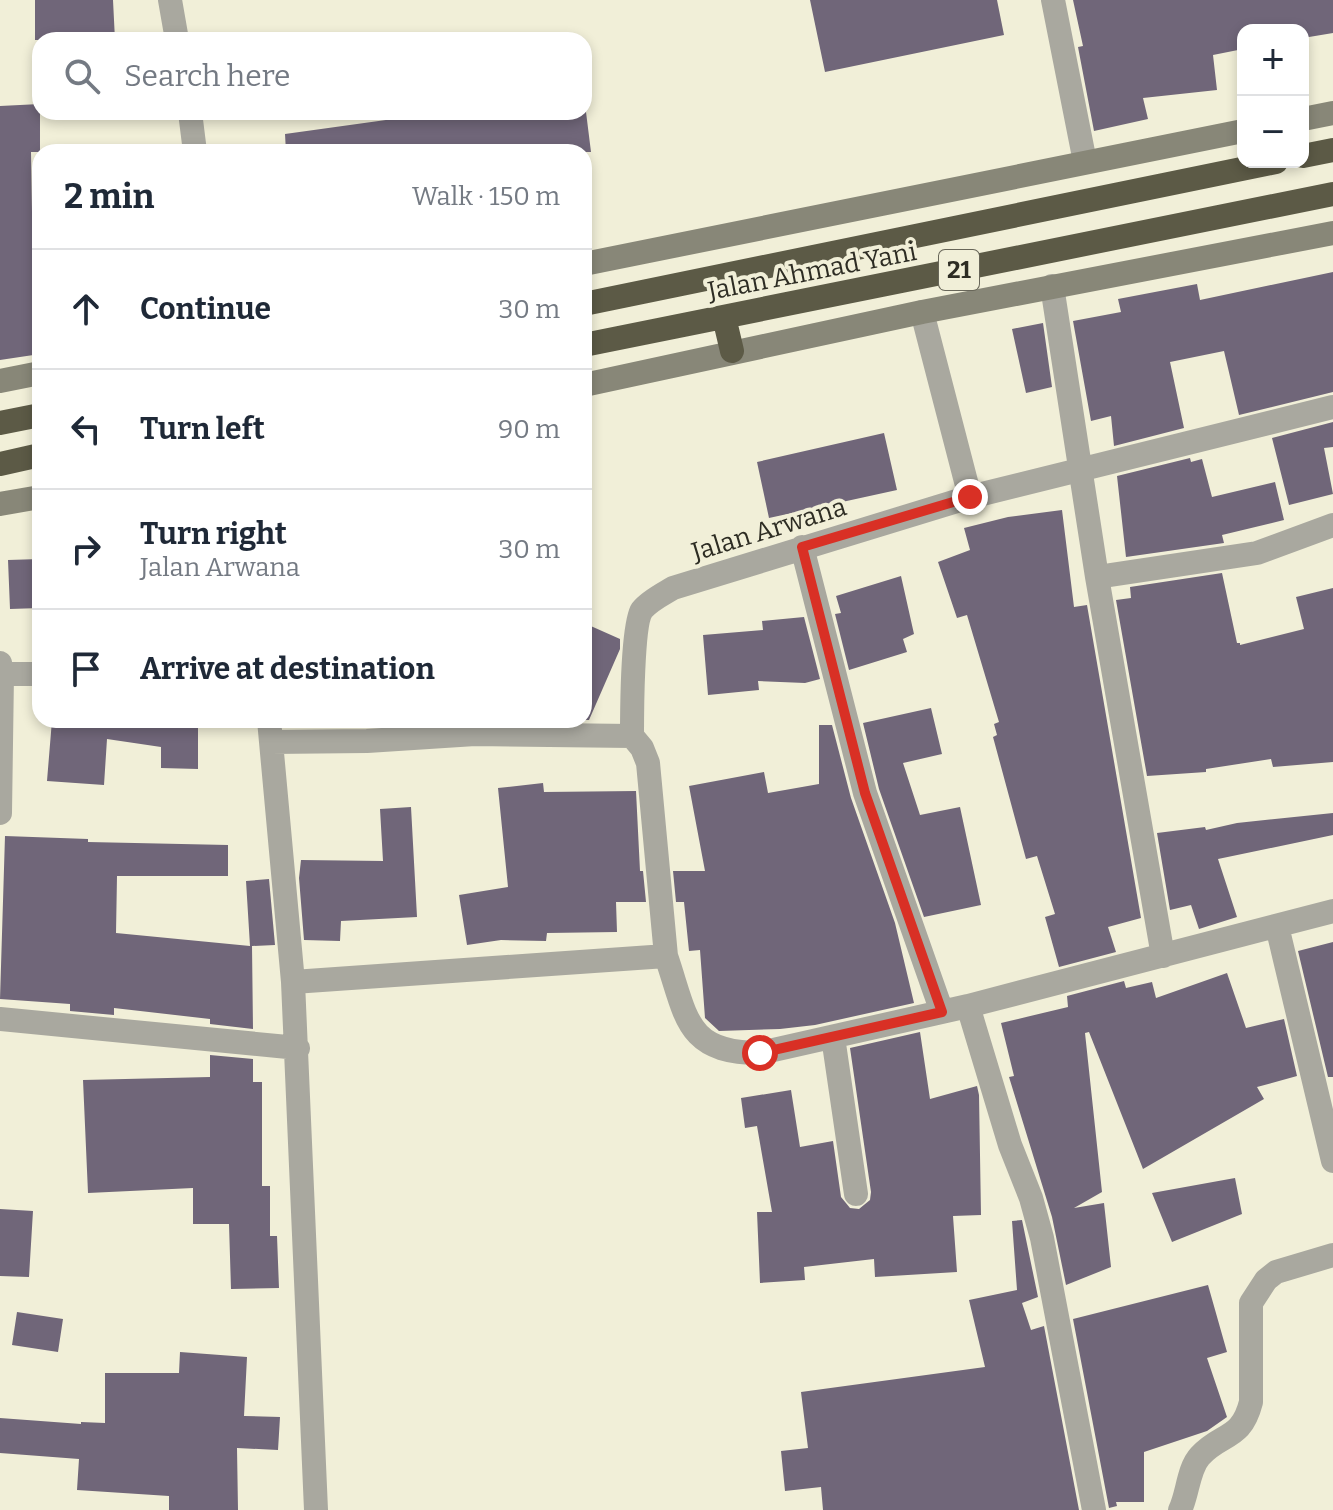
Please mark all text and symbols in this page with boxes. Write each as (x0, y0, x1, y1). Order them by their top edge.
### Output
map controls (1237, 24, 1309, 168)
button: + (1237, 24, 1309, 96)
search box (32, 32, 592, 120)
icon: search (60, 54, 104, 98)
text: Search here (124, 58, 291, 94)
button: − (1237, 96, 1309, 168)
text: 2 min (64, 176, 154, 217)
text: Walk · 150 m (412, 181, 560, 212)
street label: Jalan Ahmad Yani (704, 236, 919, 307)
road number: 21 (939, 250, 979, 290)
icon: ahead (64, 287, 108, 331)
text: Continue (140, 291, 271, 327)
text: 30 m (499, 294, 560, 325)
icon: left (64, 407, 108, 451)
text: Turn left (140, 411, 265, 447)
text: 90 m (498, 414, 560, 445)
route end (952, 479, 988, 515)
street label: Jalan Arwana (687, 491, 850, 568)
text: Turn right (140, 516, 287, 552)
icon: right (64, 527, 108, 571)
text: 30 m (499, 534, 560, 565)
text: Jalan Arwana (140, 552, 300, 583)
icon: arrive (64, 647, 108, 691)
text: Arrive at destination (140, 651, 435, 687)
route start (742, 1035, 778, 1071)

